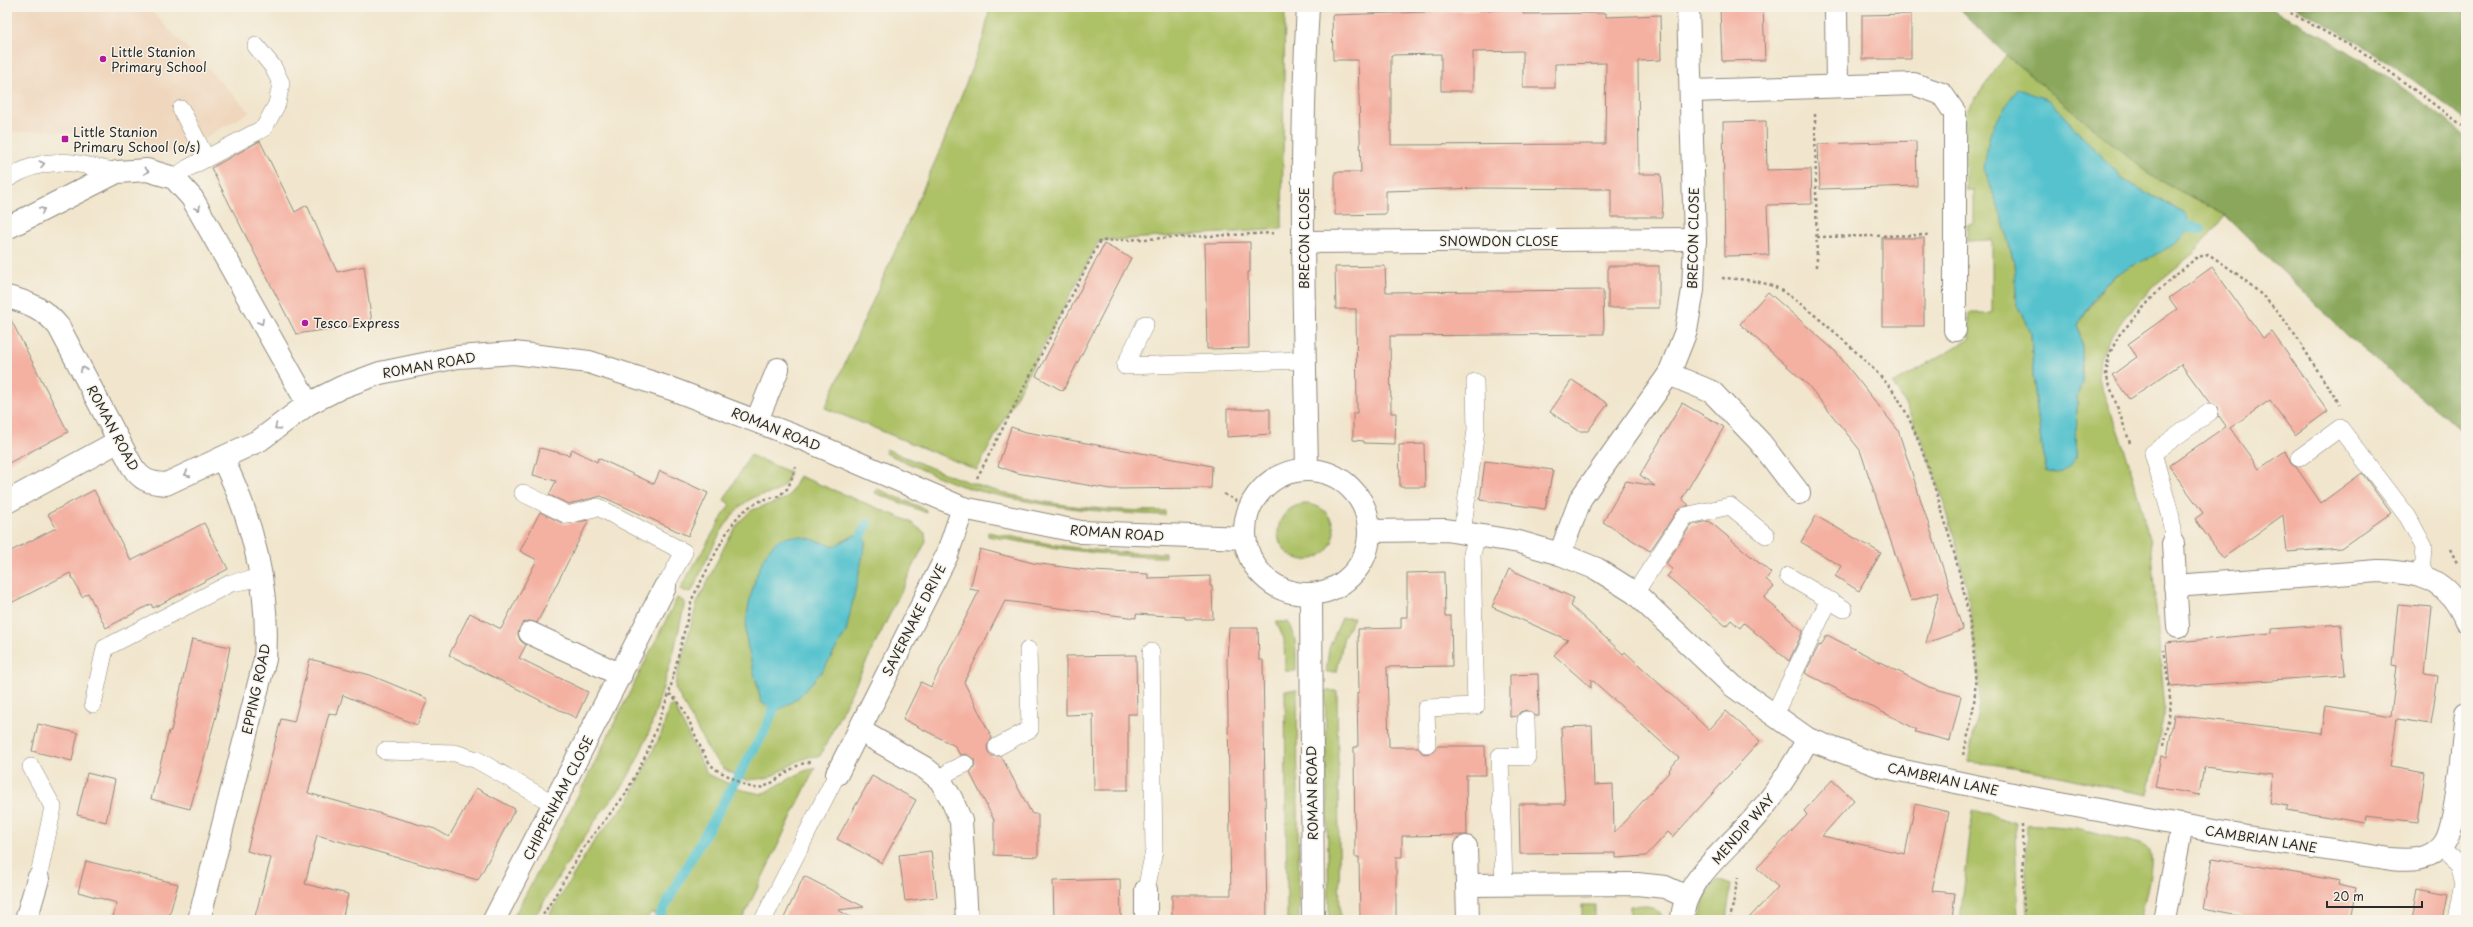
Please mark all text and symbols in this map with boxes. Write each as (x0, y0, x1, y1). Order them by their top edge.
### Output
place label: Little Stanion Primary School (111, 42, 207, 76)
marker: Little Stanion Primary School (98, 54, 108, 64)
place label: Little Stanion Primary School (o/s) (73, 122, 201, 156)
marker: Little Stanion Primary School (o/s) (60, 134, 70, 144)
one-way arrow (39, 160, 46, 169)
one-way arrow (142, 166, 149, 175)
street label: BRECON CLOSE (1294, 187, 1313, 289)
street label: BRECON CLOSE (1682, 187, 1703, 289)
one-way arrow (193, 204, 201, 212)
one-way arrow (37, 208, 45, 215)
street label: SNOWDON CLOSE (1439, 231, 1559, 250)
place label: Tesco Express (313, 313, 400, 332)
one-way arrow (256, 318, 263, 325)
marker: Tesco Express (300, 318, 310, 328)
street label: ROMAN ROAD (381, 347, 477, 382)
one-way arrow (80, 366, 87, 374)
street label: ROMAN ROAD (83, 381, 144, 474)
street label: ROMAN ROAD (729, 402, 824, 455)
one-way arrow (274, 422, 281, 430)
one-way arrow (184, 469, 191, 477)
street label: ROMAN ROAD (1069, 520, 1165, 545)
street label: SAVERNAKE DRIVE (877, 560, 950, 679)
street label: EPPING ROAD (237, 642, 274, 736)
street label: CHIPPENHAM CLOSE (518, 732, 597, 863)
street label: ROMAN ROAD (1301, 745, 1322, 841)
street label: CAMBRIAN LANE (1886, 757, 2001, 800)
street label: MENDIP WAY (1707, 789, 1779, 868)
street label: CAMBRIAN LANE (2204, 820, 2319, 857)
scale bar (2327, 883, 2422, 909)
text: 20 m (2333, 887, 2364, 905)

